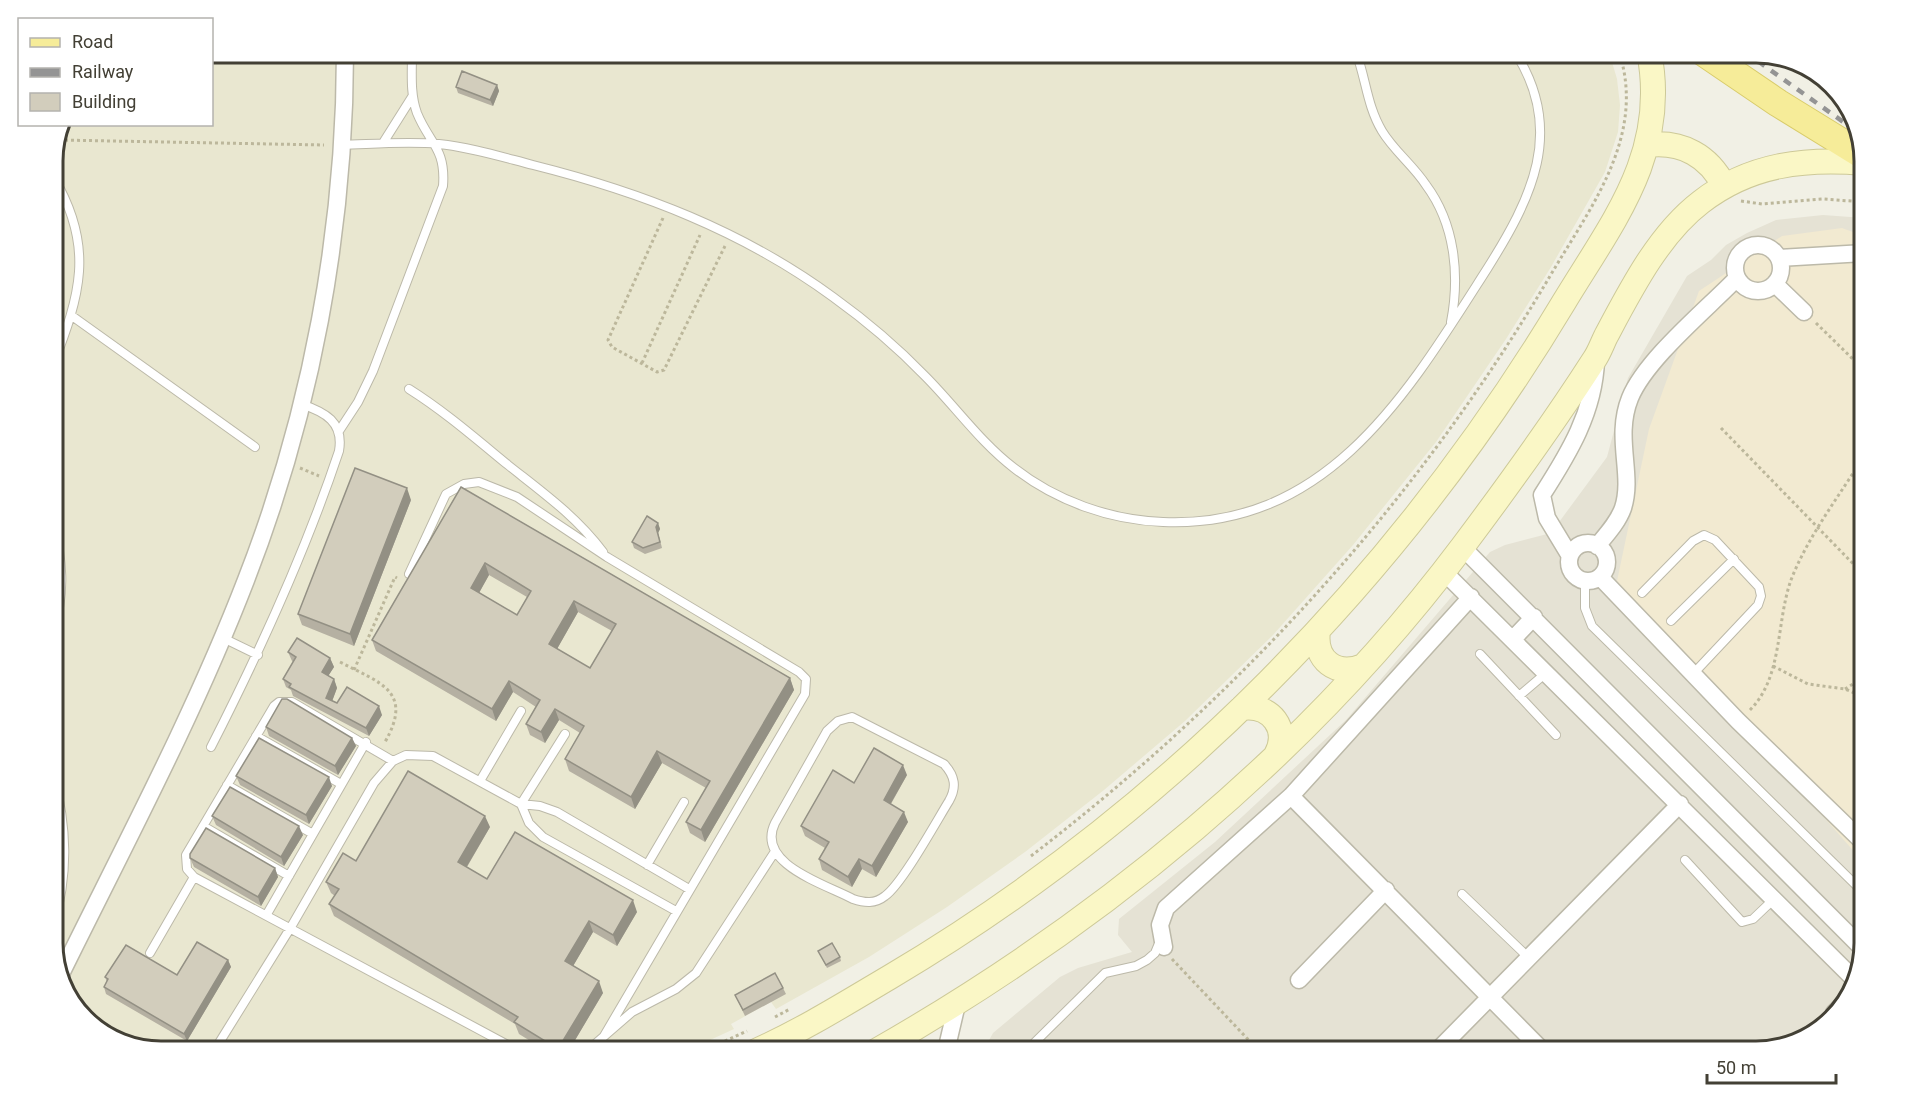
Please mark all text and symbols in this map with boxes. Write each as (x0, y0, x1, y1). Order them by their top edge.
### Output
legend (18, 18, 213, 126)
text: Road (72, 31, 113, 52)
text: Railway (72, 61, 134, 82)
text: Building (72, 91, 136, 112)
scale bar (1707, 1047, 1836, 1085)
text: 50 m (1716, 1057, 1756, 1078)

